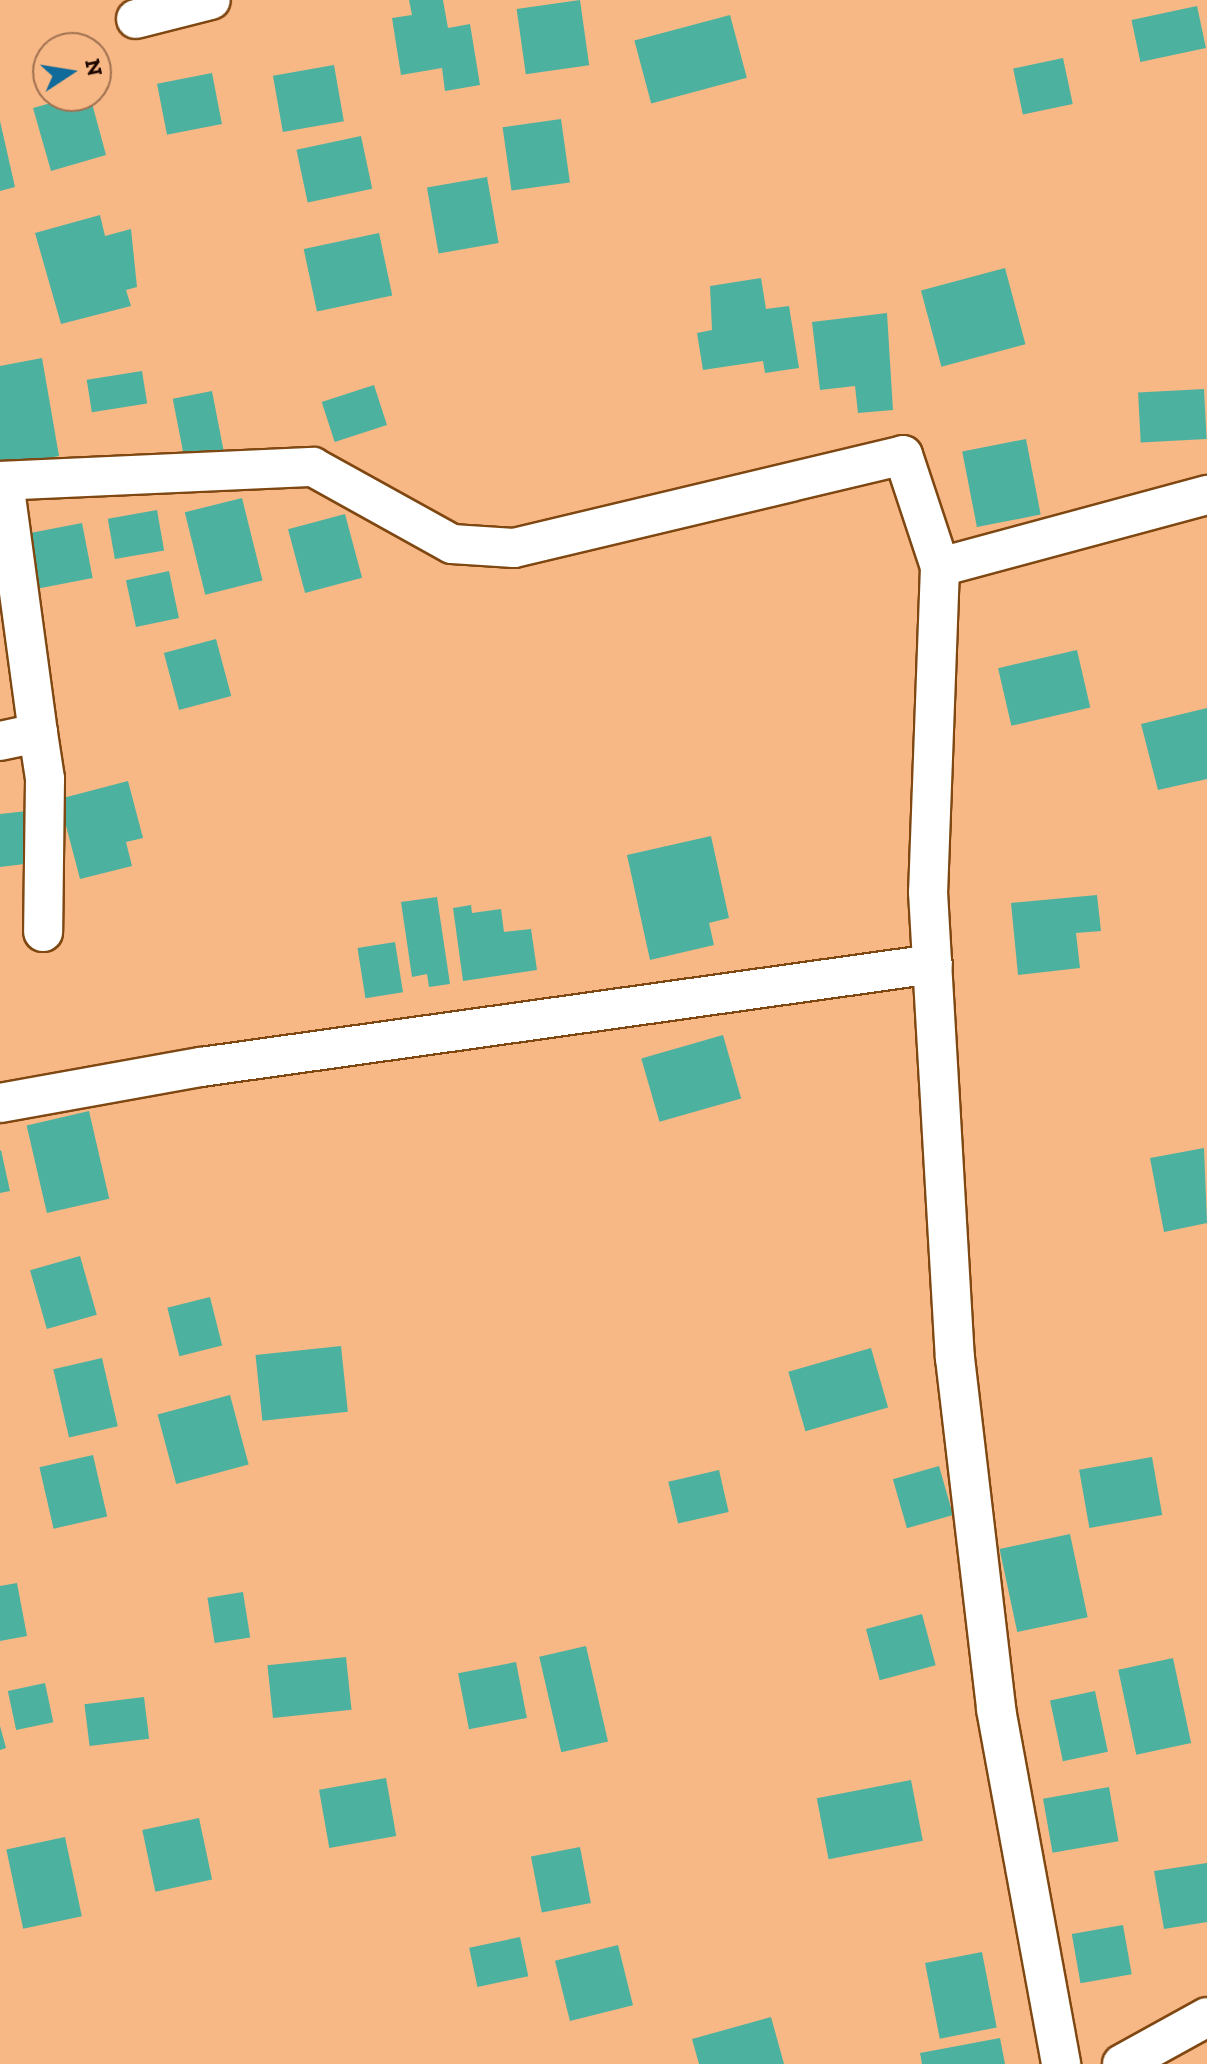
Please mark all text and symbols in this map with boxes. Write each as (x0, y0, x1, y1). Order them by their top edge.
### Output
north arrow (32, 32, 112, 112)
text: N (79, 56, 109, 78)

